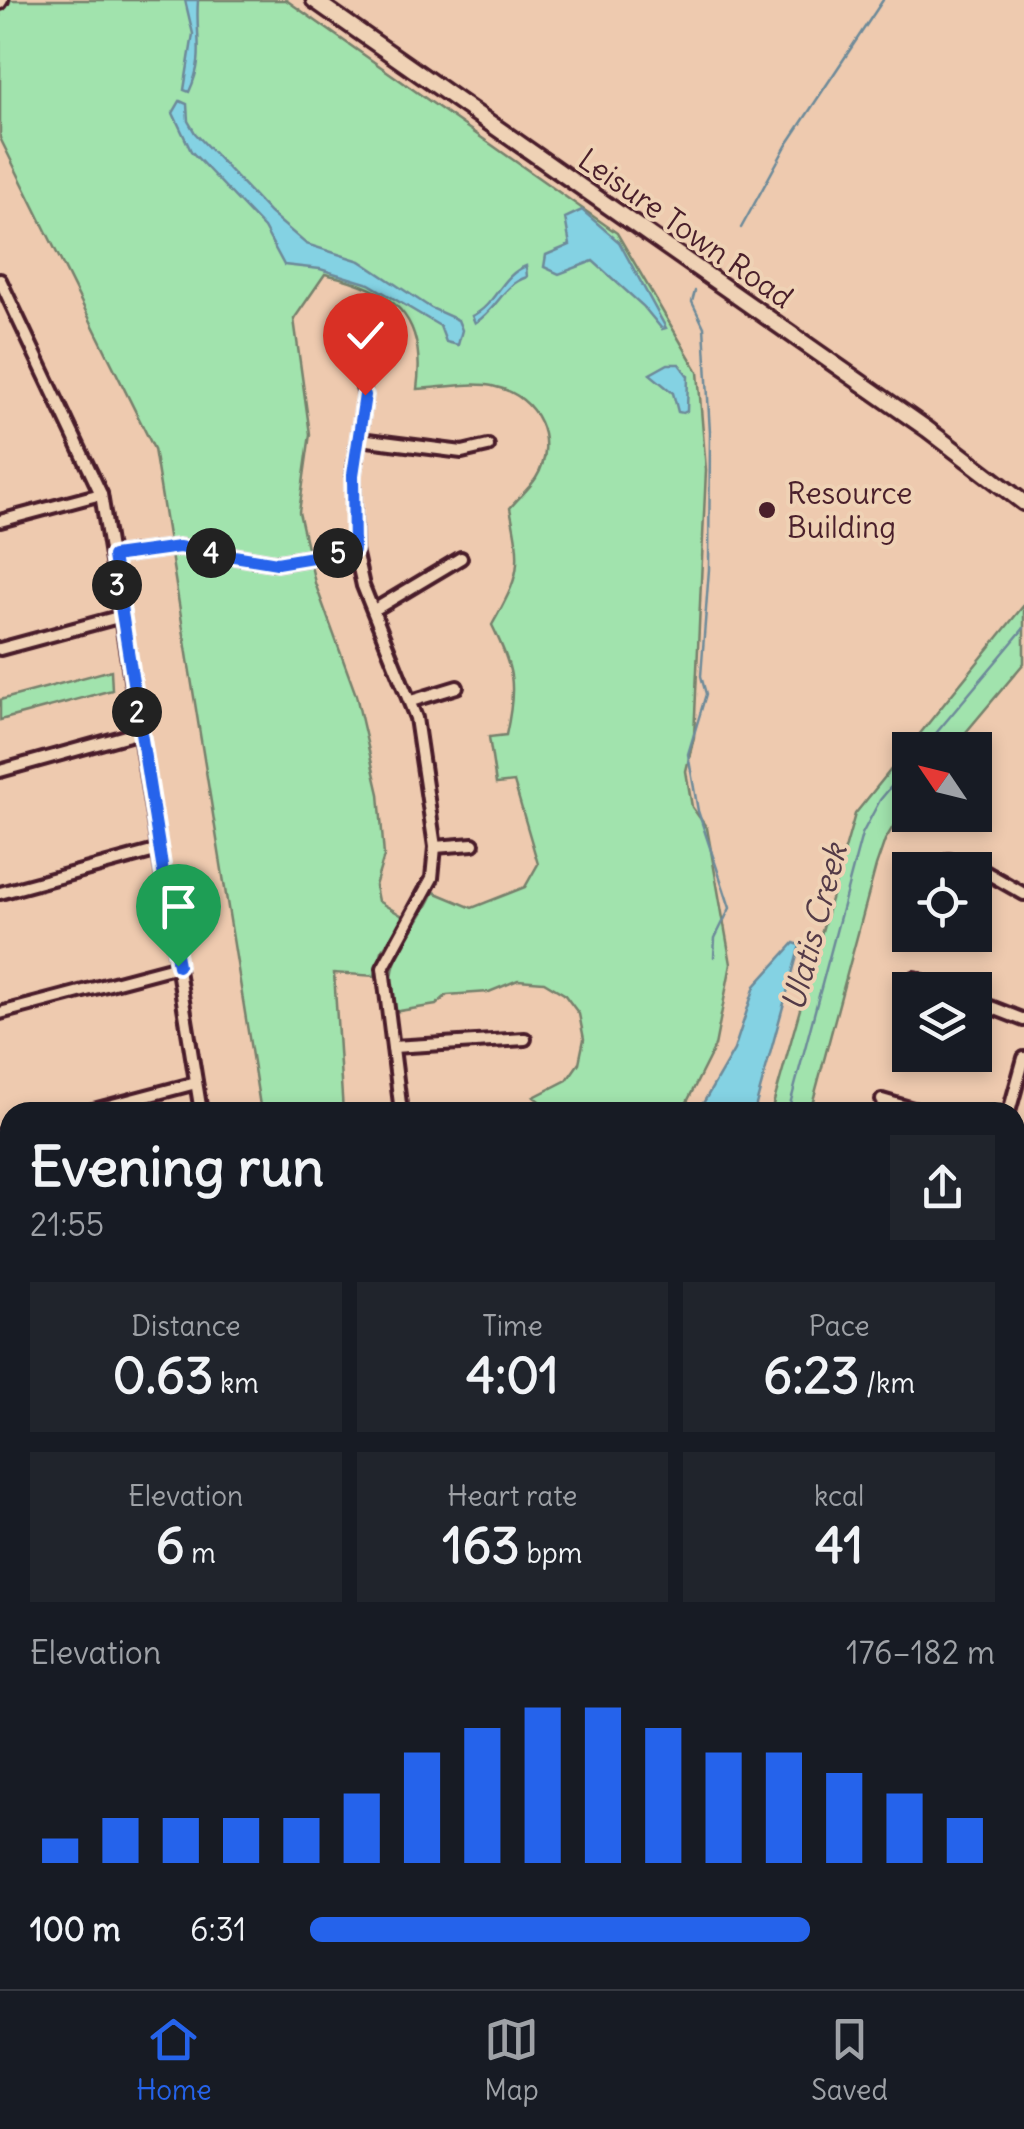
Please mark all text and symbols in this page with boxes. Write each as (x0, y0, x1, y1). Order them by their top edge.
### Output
street label: Leisure Town Road (571, 140, 801, 316)
pin (323, 293, 408, 396)
icon: check (338, 308, 393, 363)
place label: Resource Building (787, 474, 913, 546)
marker: Resource Building (756, 499, 778, 521)
pin: 4 (186, 528, 236, 578)
pin: 5 (313, 528, 363, 578)
text: 4 (203, 535, 219, 571)
text: 5 (330, 535, 346, 571)
pin: 3 (92, 560, 142, 610)
text: 3 (109, 567, 125, 603)
pin: 2 (112, 687, 162, 737)
text: 2 (129, 694, 145, 730)
north arrow (892, 732, 992, 832)
map controls (892, 732, 992, 1072)
water label: Ulatis Creek (772, 837, 857, 1015)
button: locate (892, 852, 992, 952)
pin (136, 864, 221, 967)
icon: arrive (151, 879, 206, 934)
button: layers (892, 972, 992, 1072)
text: Evening run (30, 1132, 324, 1201)
button: share (890, 1135, 995, 1240)
text: 21:55 (30, 1204, 104, 1245)
text: Distance (131, 1308, 241, 1344)
text: Time (482, 1308, 543, 1344)
text: Pace (809, 1308, 870, 1344)
text: 0.63 (113, 1344, 213, 1407)
text: 4:01 (466, 1344, 559, 1407)
text: 6:23 (763, 1344, 859, 1407)
text: km (213, 1365, 259, 1401)
text: /km (859, 1365, 915, 1401)
text: Elevation (128, 1478, 243, 1514)
text: Heart rate (448, 1478, 577, 1514)
text: kcal (814, 1478, 864, 1514)
text: 6 (156, 1514, 185, 1577)
text: 163 (443, 1514, 520, 1577)
text: 41 (815, 1514, 863, 1577)
text: m (185, 1535, 216, 1571)
text: bpm (520, 1535, 582, 1571)
text: Elevation (30, 1632, 161, 1673)
text: 176–182 m (846, 1632, 995, 1673)
text: 100 m (30, 1909, 121, 1950)
text: 6:31 (190, 1909, 246, 1950)
tab: Home (136, 2012, 212, 2108)
tab: Map (484, 2012, 539, 2108)
tab: Saved (811, 2012, 888, 2108)

